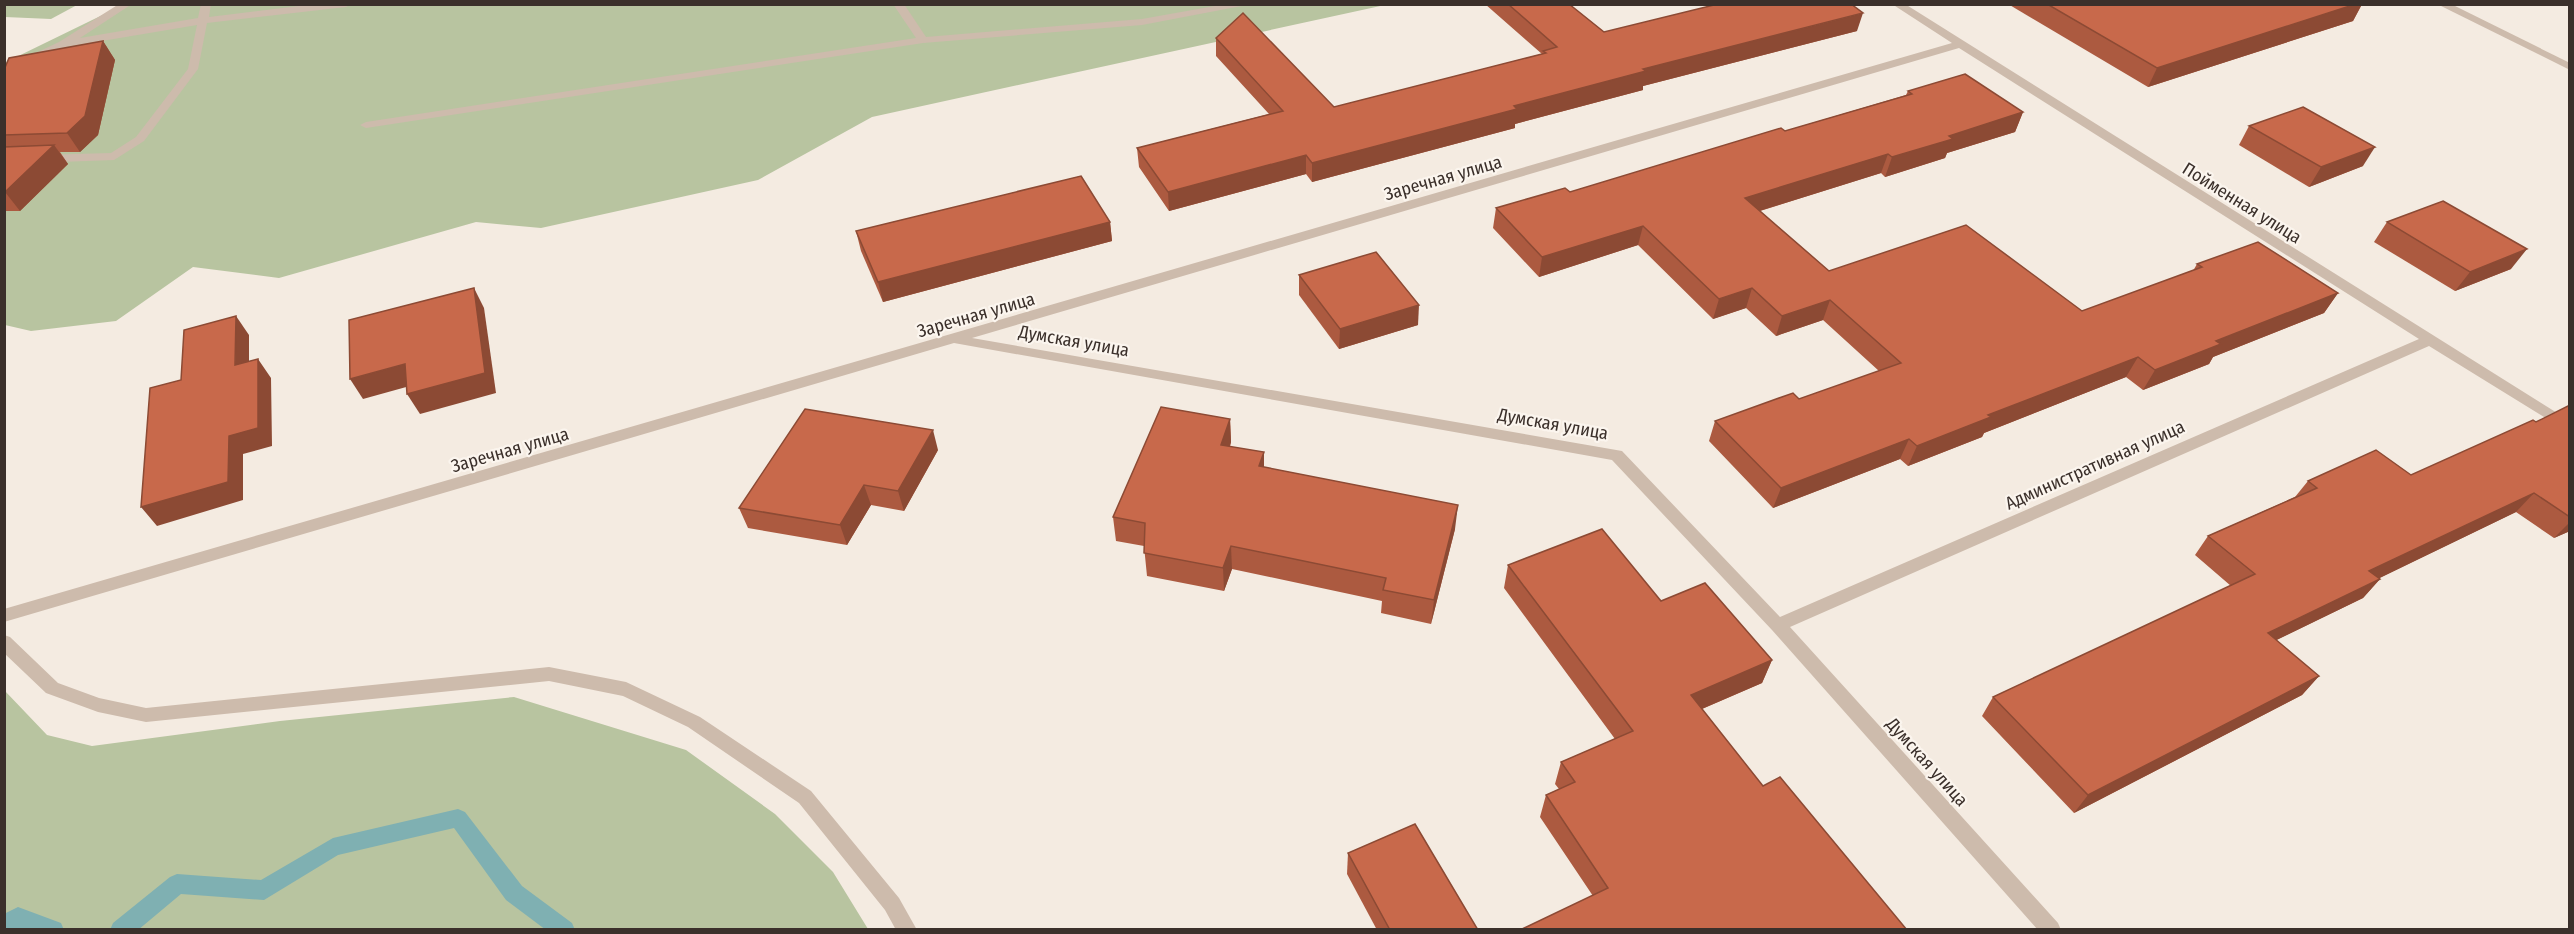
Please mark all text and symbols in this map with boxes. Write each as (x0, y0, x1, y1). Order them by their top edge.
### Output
street label: Заречная улица (1382, 151, 1505, 205)
street label: Пойменная улица (2178, 158, 2306, 248)
street label: Заречная улица (915, 288, 1038, 342)
street label: Думская улица (1016, 320, 1131, 362)
street label: Думская улица (1495, 403, 1610, 445)
street label: Административная улица (2002, 415, 2188, 515)
street label: Заречная улица (449, 423, 572, 477)
street label: Думская улица (1881, 712, 1973, 811)

